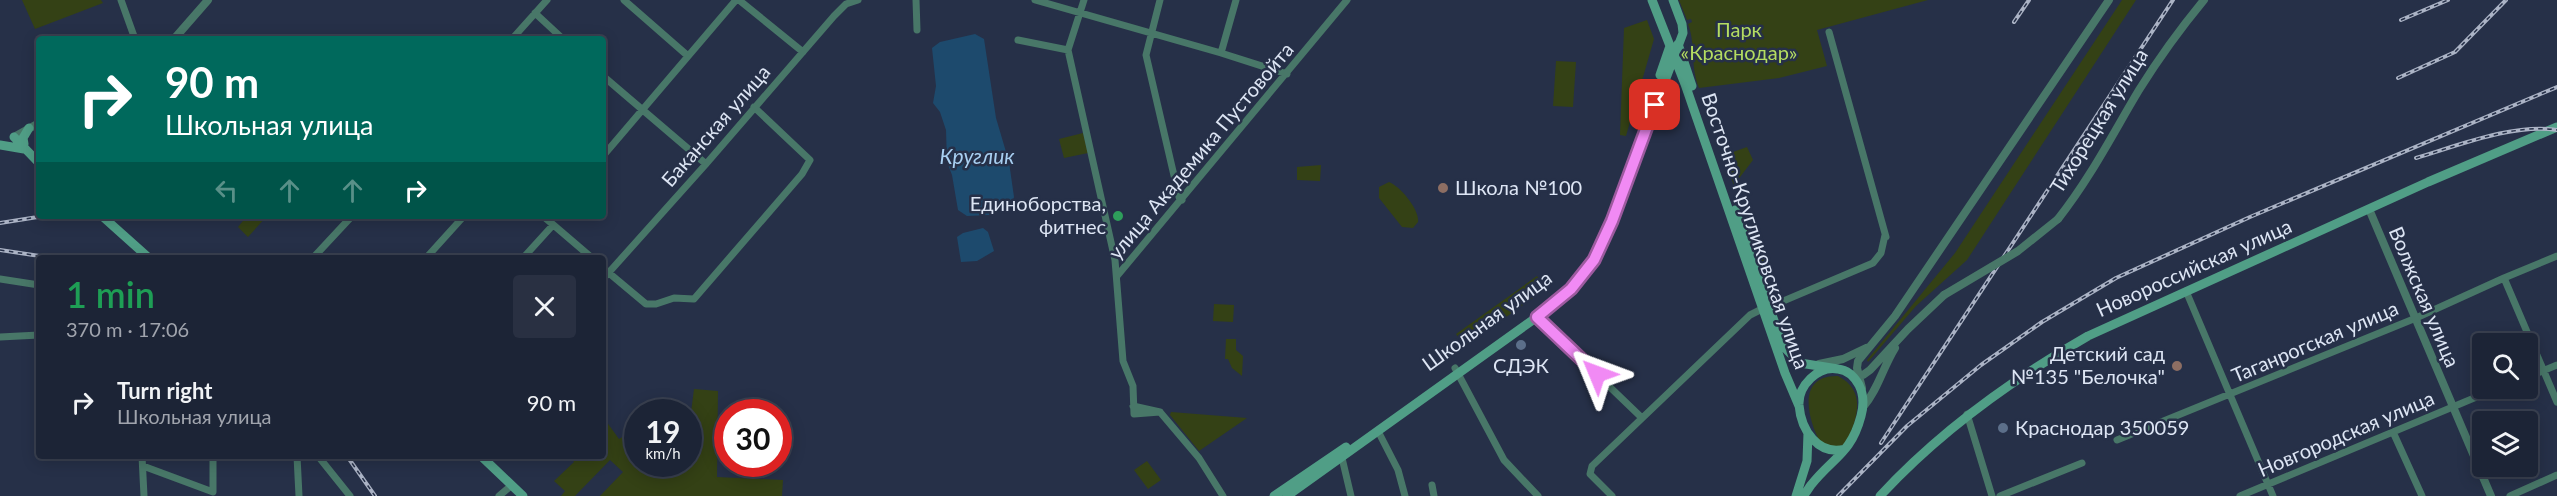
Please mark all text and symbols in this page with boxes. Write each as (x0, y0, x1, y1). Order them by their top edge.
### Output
park label: Парк «Краснодар» (1681, 17, 1797, 64)
street label: улица Академика Пустовойта (1103, 37, 1298, 263)
street label: Тихорецкая улица (2044, 44, 2152, 197)
text: 90 m (165, 57, 259, 107)
icon: right (66, 60, 144, 138)
street label: Баканская улица (656, 60, 775, 191)
pin (1629, 79, 1680, 130)
icon: arrive (1638, 88, 1671, 121)
street label: Восточно-Кругликовская улица (1697, 89, 1815, 372)
text: Школьная улица (165, 108, 374, 141)
water label: Круглик (940, 143, 1014, 168)
icon: left (210, 174, 243, 207)
icon: ahead (273, 174, 306, 207)
icon: ahead (336, 174, 369, 207)
icon: right (399, 174, 432, 207)
place label: Школа №100 (1455, 175, 1582, 199)
marker: Школа №100 (1436, 181, 1450, 195)
place label: Единоборства, фитнес (970, 191, 1106, 238)
marker: Единоборства, фитнес (1111, 209, 1125, 223)
street label: Новороссийская улица (2092, 213, 2295, 321)
street label: Волжская улица (2385, 223, 2465, 370)
street label: Школьная улица (1417, 265, 1556, 375)
text: 1 min (66, 272, 155, 316)
button: close (513, 275, 576, 338)
street label: Таганрогская улица (2228, 295, 2401, 387)
text: 370 m · 17:06 (66, 317, 189, 341)
map controls (2472, 333, 2538, 477)
button: search (2472, 333, 2538, 399)
marker: СДЭК (1514, 338, 1528, 352)
place label: Детский сад №135 "Белочка" (2011, 341, 2165, 388)
position arrow (1565, 342, 1629, 406)
place label: СДЭК (1493, 353, 1550, 377)
marker: Детский сад №135 "Белочка" (2170, 359, 2184, 373)
text: Turn right (117, 377, 212, 404)
street label: Новгородская улица (2254, 385, 2437, 481)
icon: right (66, 386, 99, 419)
text: 90 m (527, 389, 576, 416)
speed limit sign: 30 (714, 399, 792, 477)
text: Школьная улица (117, 404, 271, 428)
button: layers (2472, 411, 2538, 477)
text: 19 (646, 413, 680, 449)
place label: Краснодар 350059 (2015, 415, 2189, 439)
marker: Краснодар 350059 (1996, 421, 2010, 435)
text: km/h (645, 444, 681, 462)

